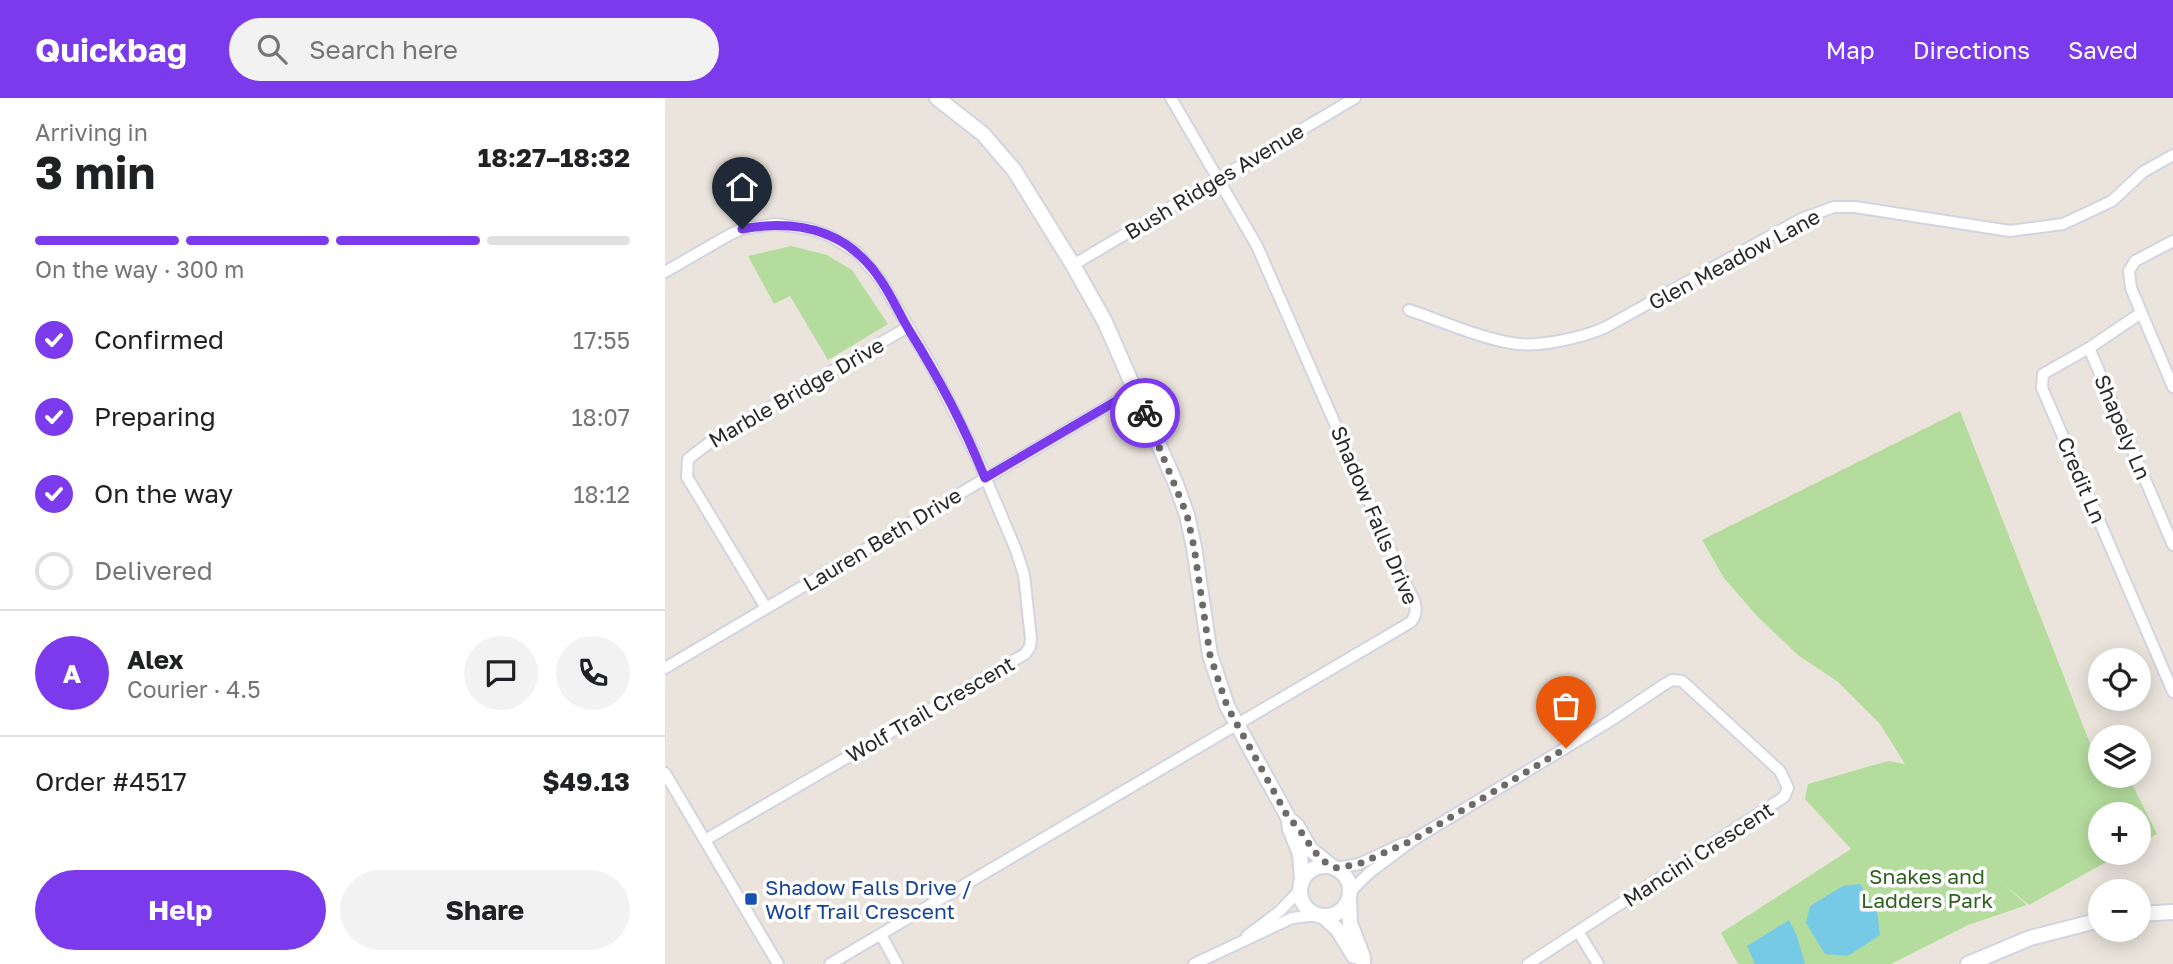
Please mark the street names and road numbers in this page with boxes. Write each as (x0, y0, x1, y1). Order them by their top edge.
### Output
street label: Bush Ridges Avenue (1120, 117, 1308, 245)
street label: Glen Meadow Lane (1644, 203, 1824, 315)
street label: Marble Bridge Drive (704, 331, 888, 453)
street label: Shapely Ln (2089, 371, 2157, 483)
street label: Shadow Falls Drive (1326, 422, 1424, 608)
street label: Credit Ln (2052, 433, 2112, 527)
street label: Lauren Beth Drive (798, 482, 966, 596)
street label: Wolf Trail Crescent (841, 650, 1019, 768)
street label: Mancini Crescent (1618, 796, 1778, 912)

